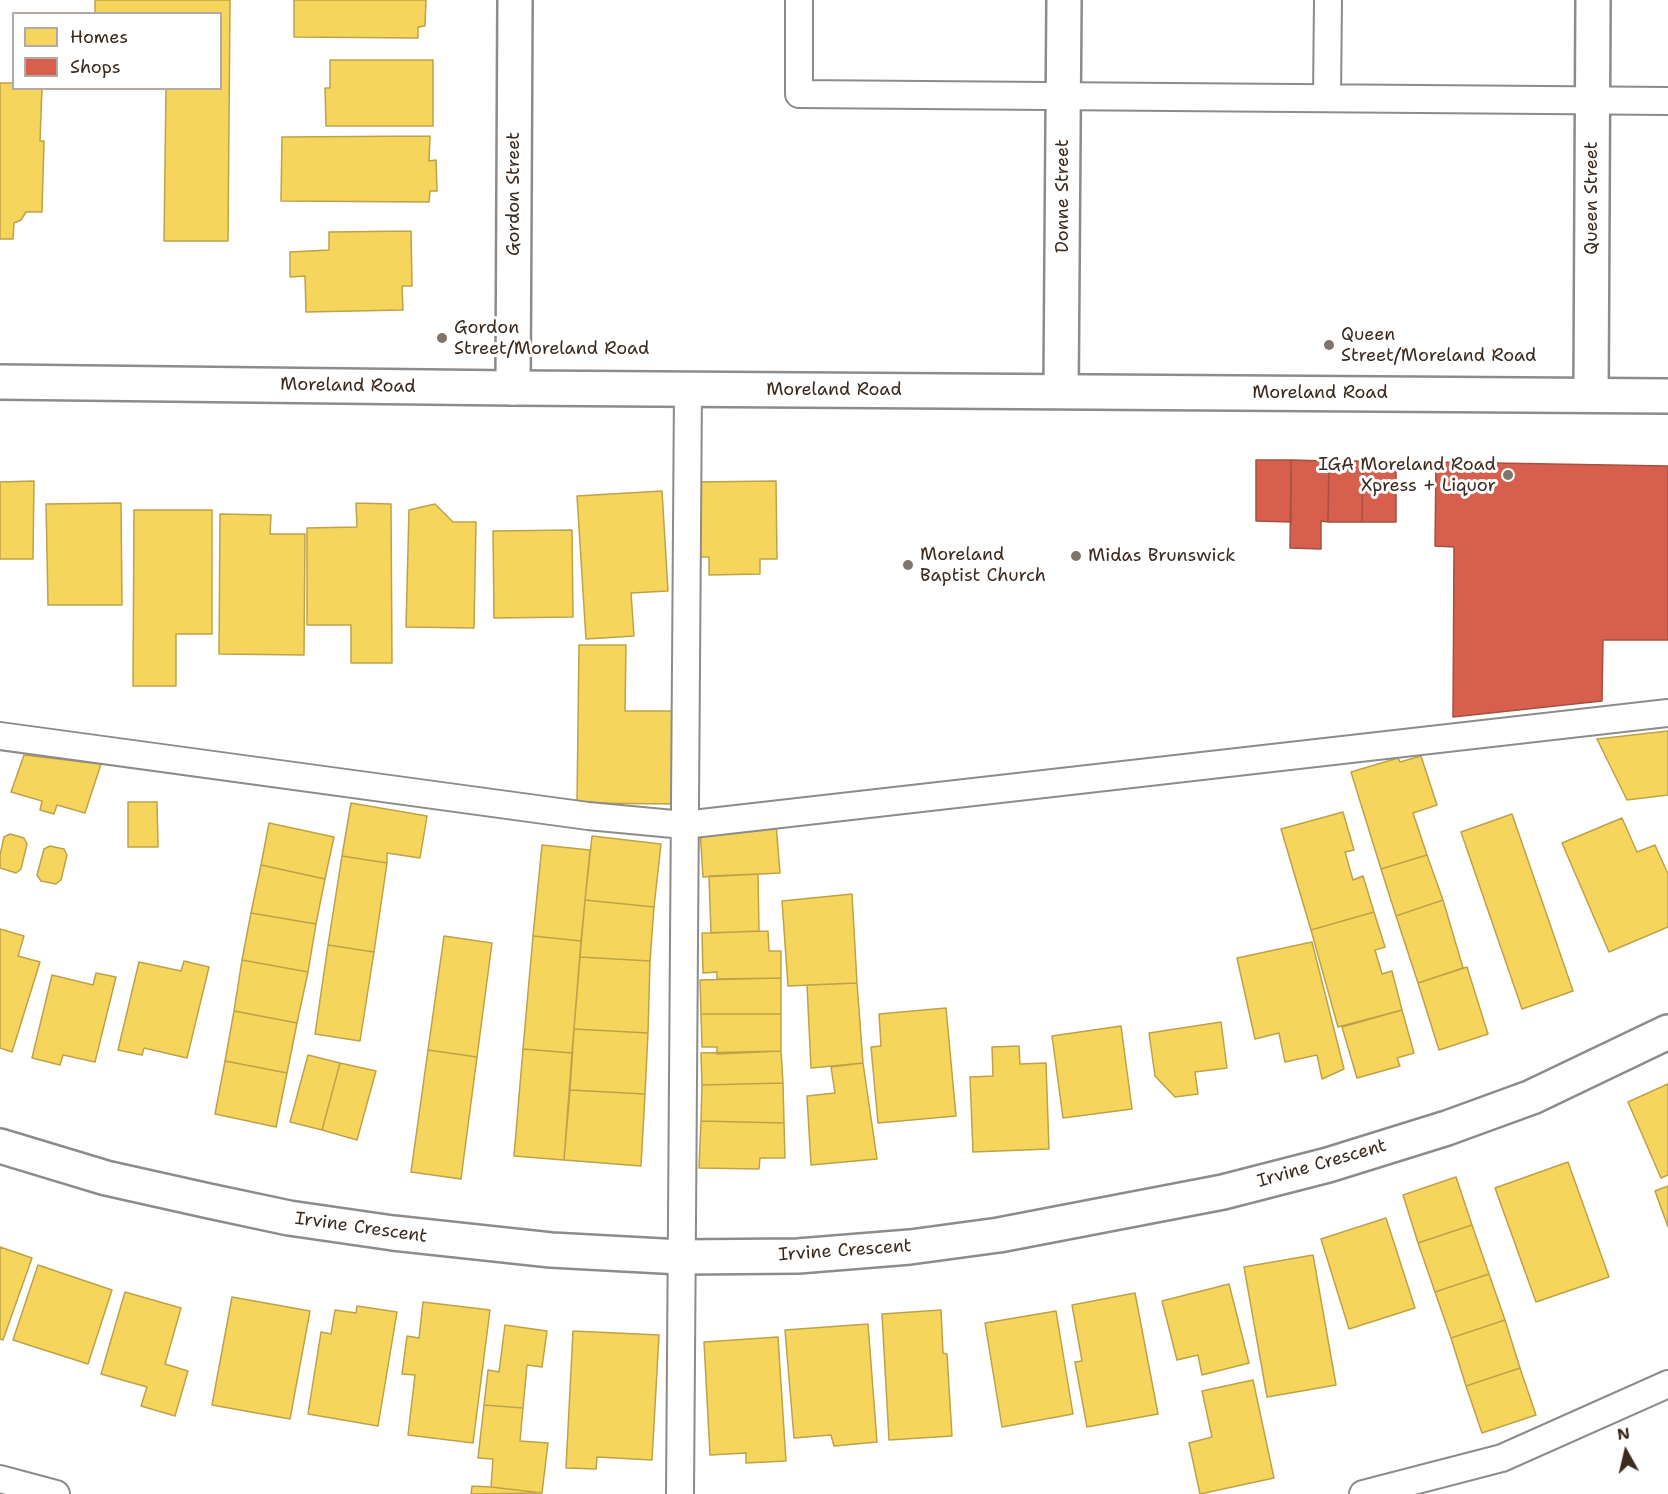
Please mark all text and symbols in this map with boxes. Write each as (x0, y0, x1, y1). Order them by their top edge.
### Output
legend (12, 12, 222, 90)
text: Homes (70, 25, 128, 49)
text: Shops (70, 55, 121, 79)
street label: Gordon Street (503, 132, 525, 256)
street label: Donne Street (1052, 139, 1074, 253)
street label: Queen Street (1581, 141, 1603, 255)
place label: Gordon Street/Moreland Road (454, 317, 650, 360)
place label: Queen Street/Moreland Road (1341, 324, 1537, 366)
marker: Gordon Street/Moreland Road (435, 331, 449, 345)
marker: Queen Street/Moreland Road (1322, 338, 1336, 352)
street label: Moreland Road (280, 374, 416, 398)
street label: Moreland Road (766, 379, 902, 401)
street label: Moreland Road (1252, 382, 1388, 404)
place label: IGA Moreland Road Xpress + Liquor (1318, 454, 1496, 496)
marker: IGA Moreland Road Xpress + Liquor (1501, 468, 1515, 482)
place label: Moreland Baptist Church (920, 544, 1046, 586)
place label: Midas Brunswick (1088, 545, 1235, 567)
marker: Midas Brunswick (1069, 549, 1083, 563)
marker: Moreland Baptist Church (901, 558, 915, 572)
street label: Irvine Crescent (1255, 1135, 1389, 1193)
street label: Irvine Crescent (293, 1208, 429, 1248)
street label: Irvine Crescent (778, 1236, 912, 1266)
north arrow (1596, 1422, 1656, 1482)
text: N (1616, 1422, 1631, 1445)

